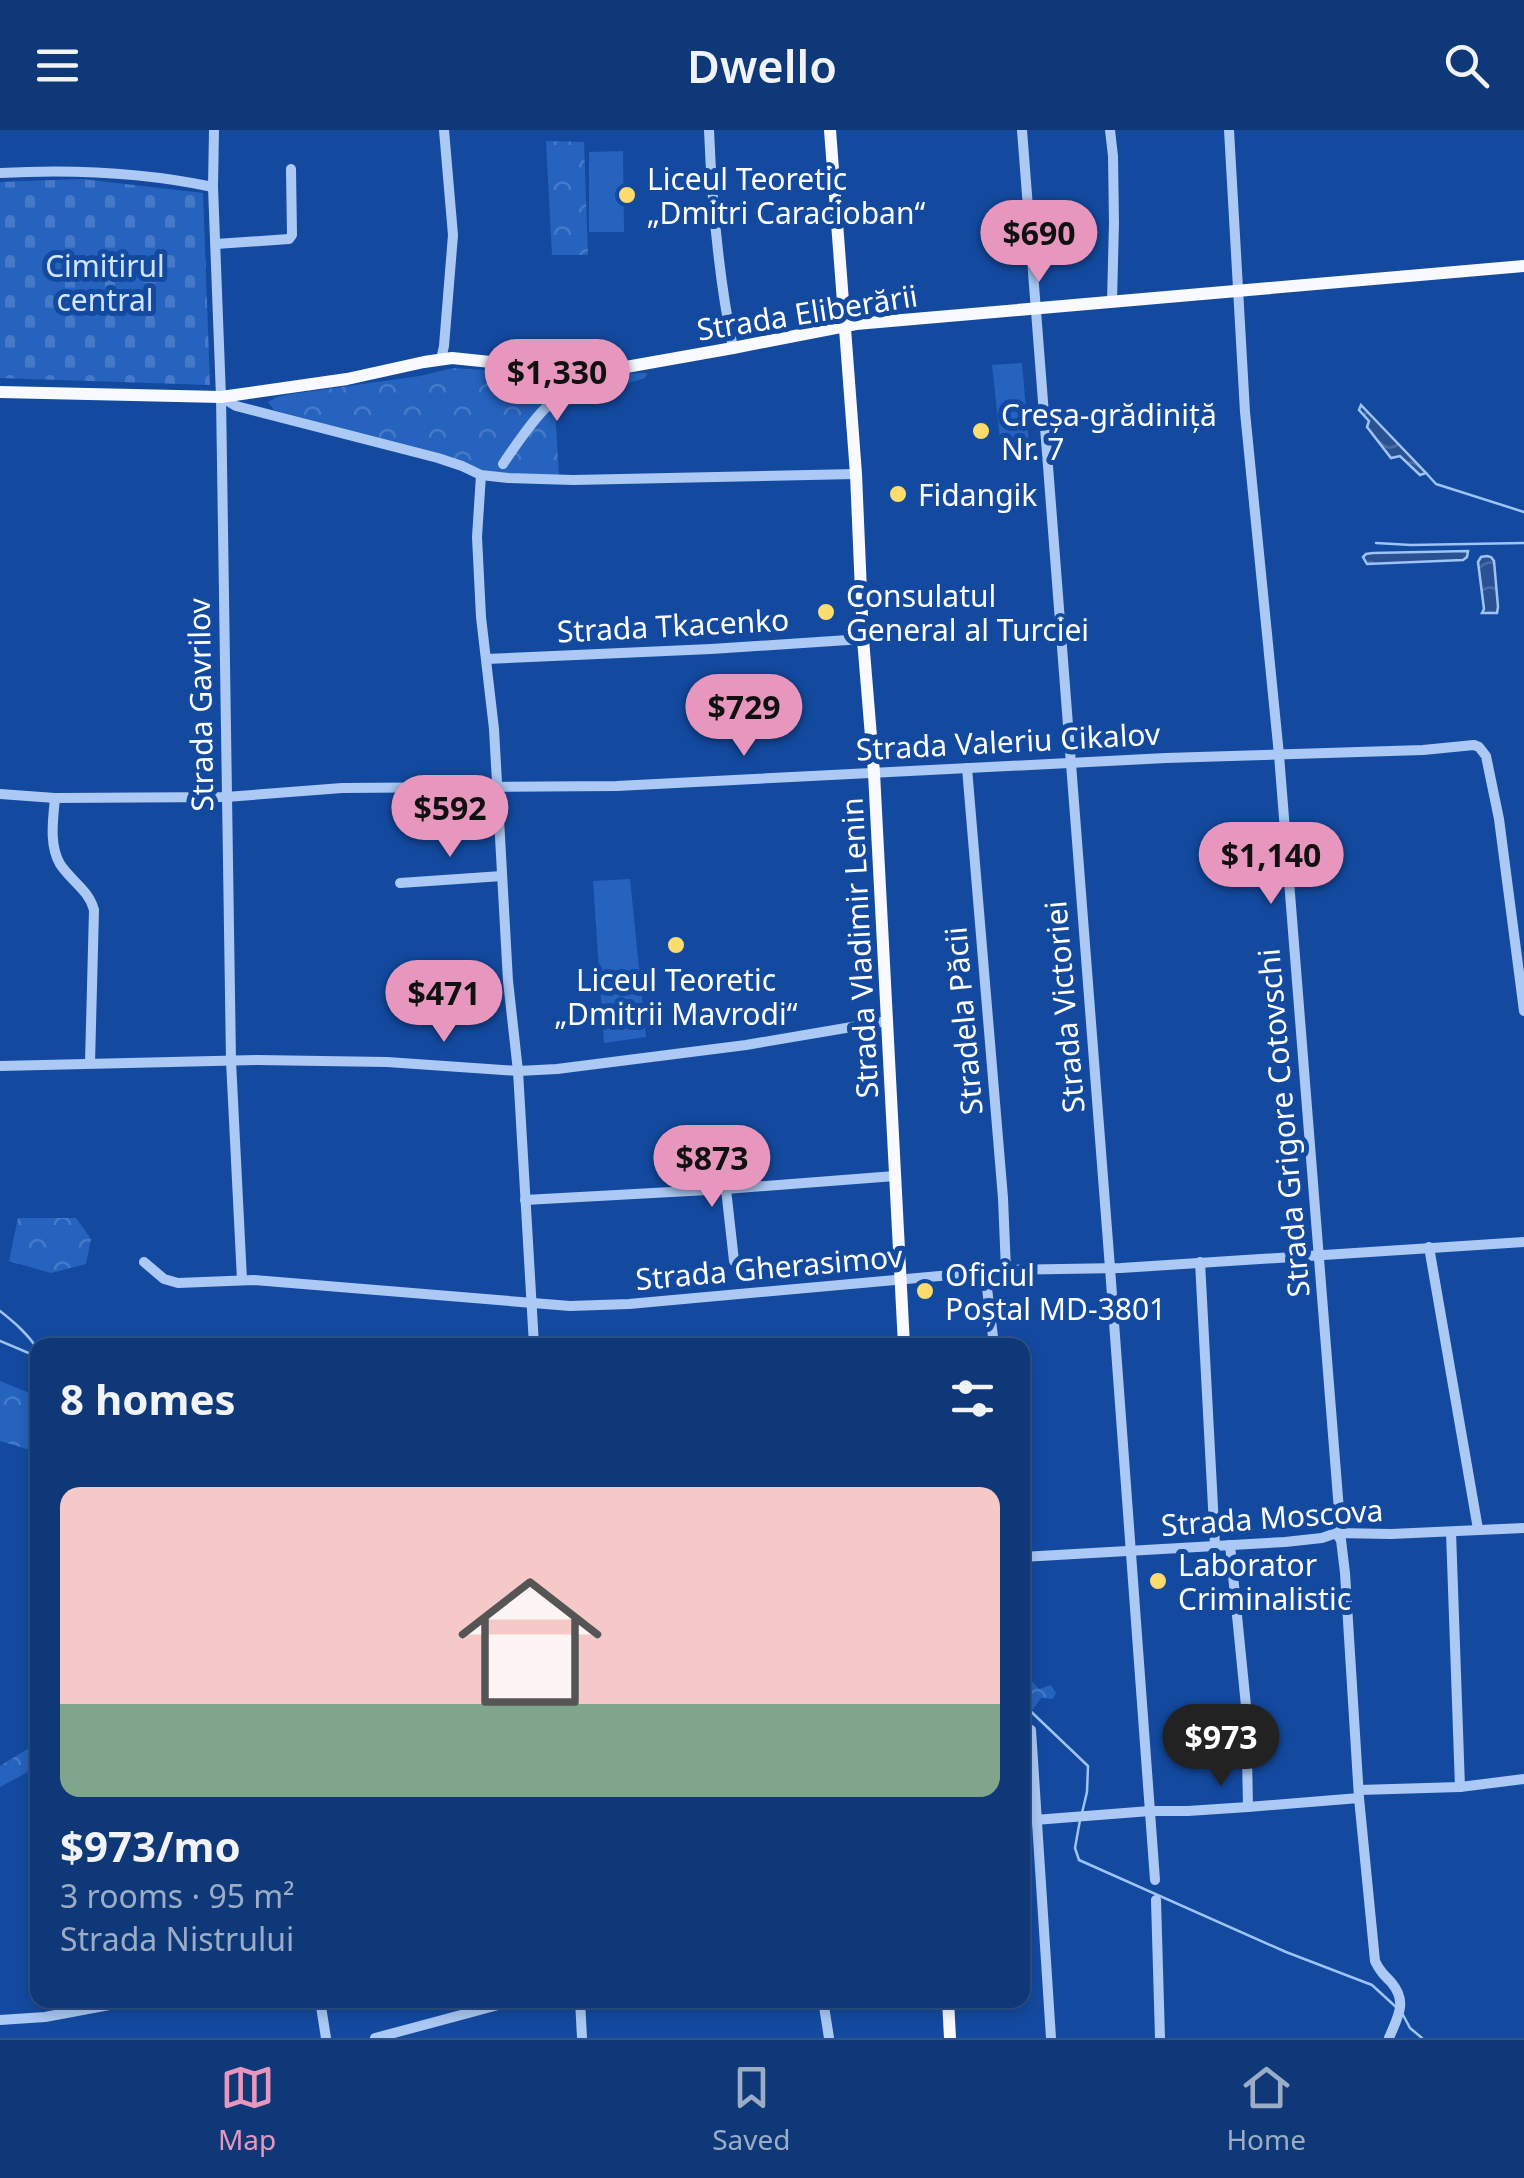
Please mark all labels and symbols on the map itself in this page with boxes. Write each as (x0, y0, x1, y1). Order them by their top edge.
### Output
place label: Liceul Teoretic „Dmitri Caracioban“ (647, 158, 925, 233)
marker: Liceul Teoretic „Dmitri Caracioban“ (616, 184, 638, 206)
pin: $690 (980, 200, 1098, 285)
park label: Cimitirul central (45, 245, 165, 320)
street label: Strada Eliberării (694, 274, 920, 350)
pin: $1,330 (476, 339, 638, 424)
place label: Creșa-grădiniță Nr. 7 (1001, 394, 1217, 469)
marker: Creșa-grădiniță Nr. 7 (970, 420, 992, 442)
place label: Fidangik (918, 474, 1037, 515)
marker: Fidangik (887, 483, 909, 505)
place label: Consulatul General al Turciei (846, 575, 1089, 650)
street label: Strada Gavrilov (178, 597, 222, 812)
street label: Strada Tkacenko (556, 598, 790, 652)
marker: Consulatul General al Turciei (815, 601, 837, 623)
pin: $729 (685, 674, 803, 759)
street label: Strada Valeriu Cikalov (855, 713, 1162, 769)
pin: $592 (391, 775, 509, 860)
street label: Strada Vladimir Lenin (831, 797, 887, 1099)
pin: $1,140 (1190, 822, 1352, 907)
street label: Strada Victoriei (1034, 899, 1094, 1115)
street label: Stradela Păcii (934, 925, 992, 1117)
marker: Liceul Teoretic „Dmitrii Mavrodi“ (665, 934, 687, 956)
street label: Strada Grigore Cotovschi (1247, 947, 1319, 1299)
place label: Liceul Teoretic „Dmitrii Mavrodi“ (555, 959, 798, 1034)
pin: $471 (385, 960, 503, 1045)
pin: $873 (653, 1125, 771, 1210)
street label: Strada Gherasimov (634, 1235, 905, 1299)
place label: Oficiul Poștal MD-3801 (945, 1254, 1166, 1329)
marker: Oficiul Poștal MD-3801 (914, 1280, 936, 1302)
street label: Strada Moscova (1159, 1489, 1385, 1545)
place label: Laborator Criminalistic (1178, 1544, 1351, 1619)
marker: Laborator Criminalistic (1147, 1570, 1169, 1592)
pin: $973 (1162, 1704, 1280, 1789)

